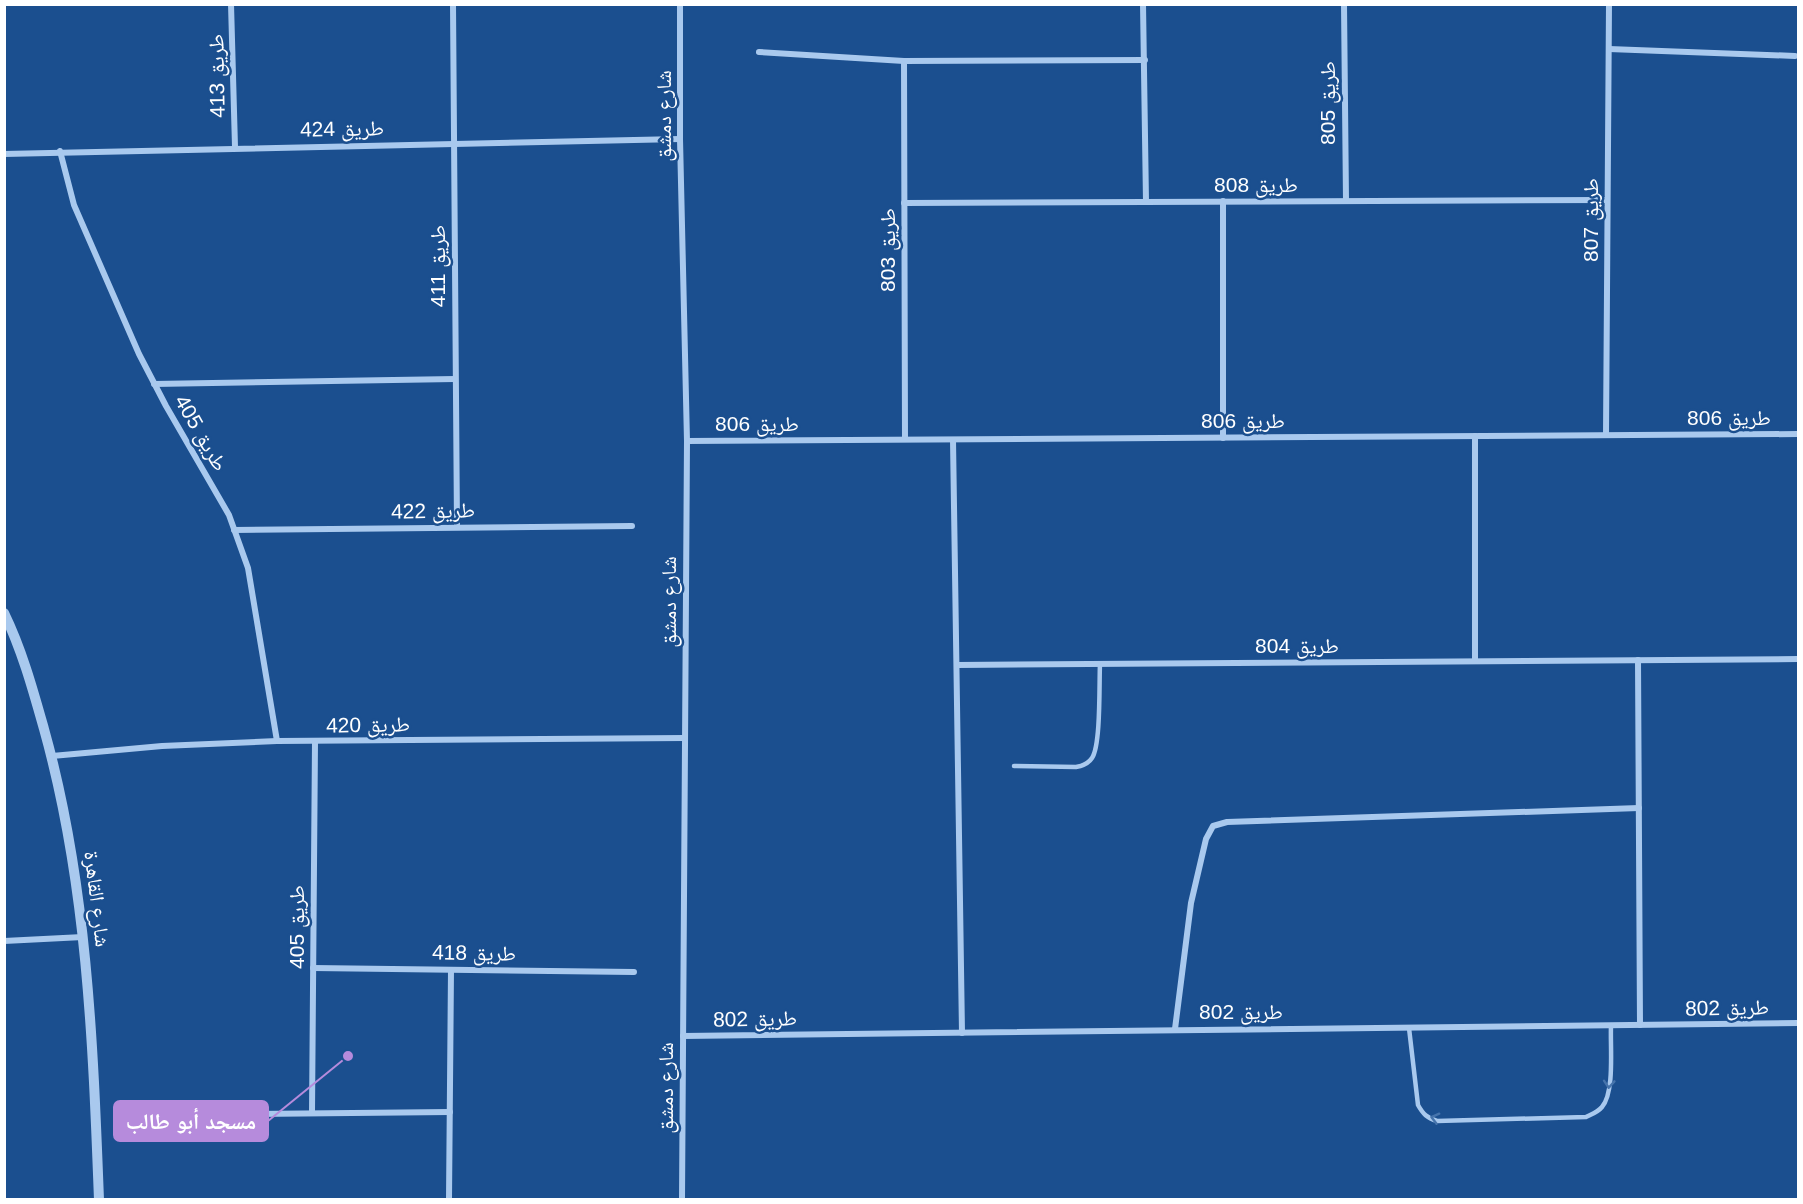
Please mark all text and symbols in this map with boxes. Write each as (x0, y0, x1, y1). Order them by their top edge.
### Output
street label: طريق 413 (204, 34, 231, 118)
street label: طريق 805 (1316, 61, 1341, 145)
street label: شارع دمشق (652, 70, 677, 162)
street label: طريق 424 (300, 116, 384, 143)
street label: طريق 808 (1214, 173, 1298, 198)
street label: طريق 807 (1579, 178, 1604, 262)
street label: طريق 803 (876, 208, 901, 292)
street label: طريق 411 (426, 225, 451, 307)
street label: طريق 405 (169, 391, 232, 476)
street label: طريق 806 (1687, 406, 1771, 431)
street label: طريق 806 (1201, 409, 1285, 434)
street label: طريق 806 (715, 412, 799, 437)
street label: طريق 422 (391, 498, 475, 525)
street label: شارع دمشق (657, 556, 682, 648)
street label: طريق 804 (1255, 634, 1339, 659)
street label: طريق 420 (326, 712, 410, 739)
street label: شارع القاهرة (78, 850, 115, 948)
street label: طريق 405 (285, 885, 310, 969)
street label: طريق 418 (432, 940, 516, 967)
street label: طريق 802 (1685, 995, 1769, 1022)
street label: طريق 802 (1199, 1000, 1283, 1025)
street label: طريق 802 (713, 1006, 797, 1033)
street label: شارع دمشق (654, 1042, 679, 1134)
one-way arrow (1603, 1080, 1616, 1089)
callout: مسجد أبو طالب (114, 1101, 268, 1141)
text: مسجد أبو طالب (126, 1107, 256, 1135)
one-way arrow (1430, 1112, 1440, 1125)

